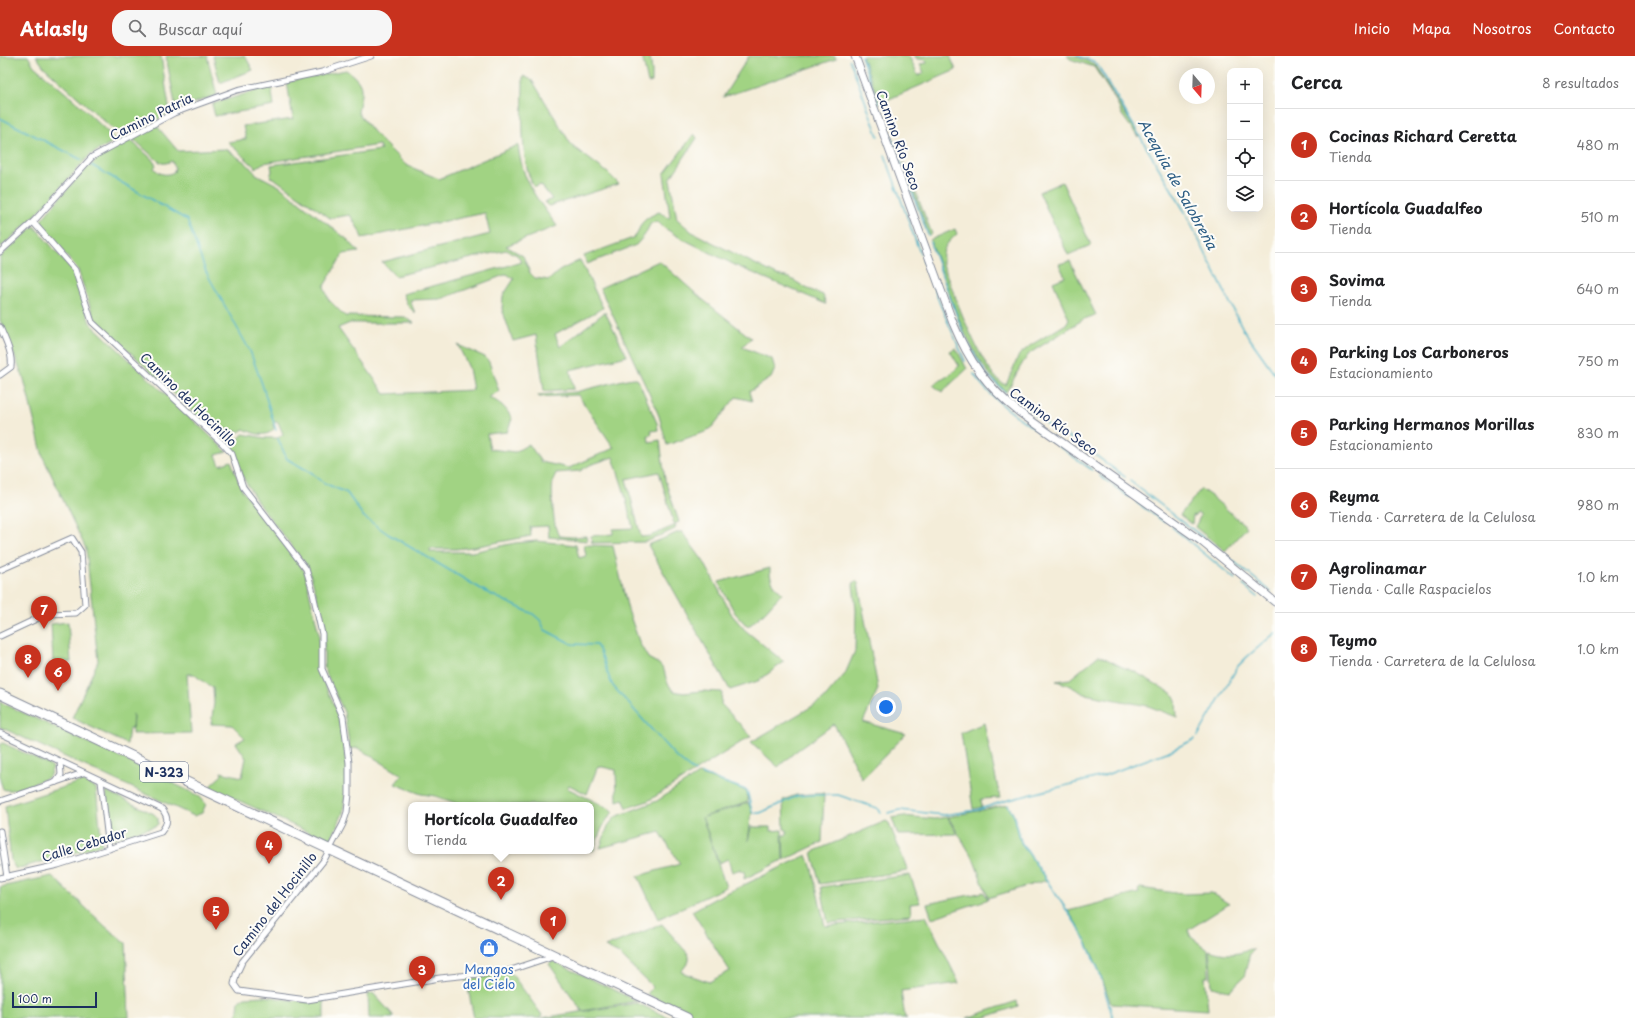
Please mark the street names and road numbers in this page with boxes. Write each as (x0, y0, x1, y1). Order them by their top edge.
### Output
street label: Camino Patria (106, 87, 196, 144)
street label: Camino Río Seco (872, 87, 926, 193)
street label: Camino del Hocinillo (136, 348, 242, 450)
street label: Camino Río Seco (1006, 382, 1102, 460)
road number: N-323 (140, 762, 188, 782)
street label: Calle Cebador (39, 822, 129, 866)
street label: Camino del Hocinillo (227, 848, 321, 960)

